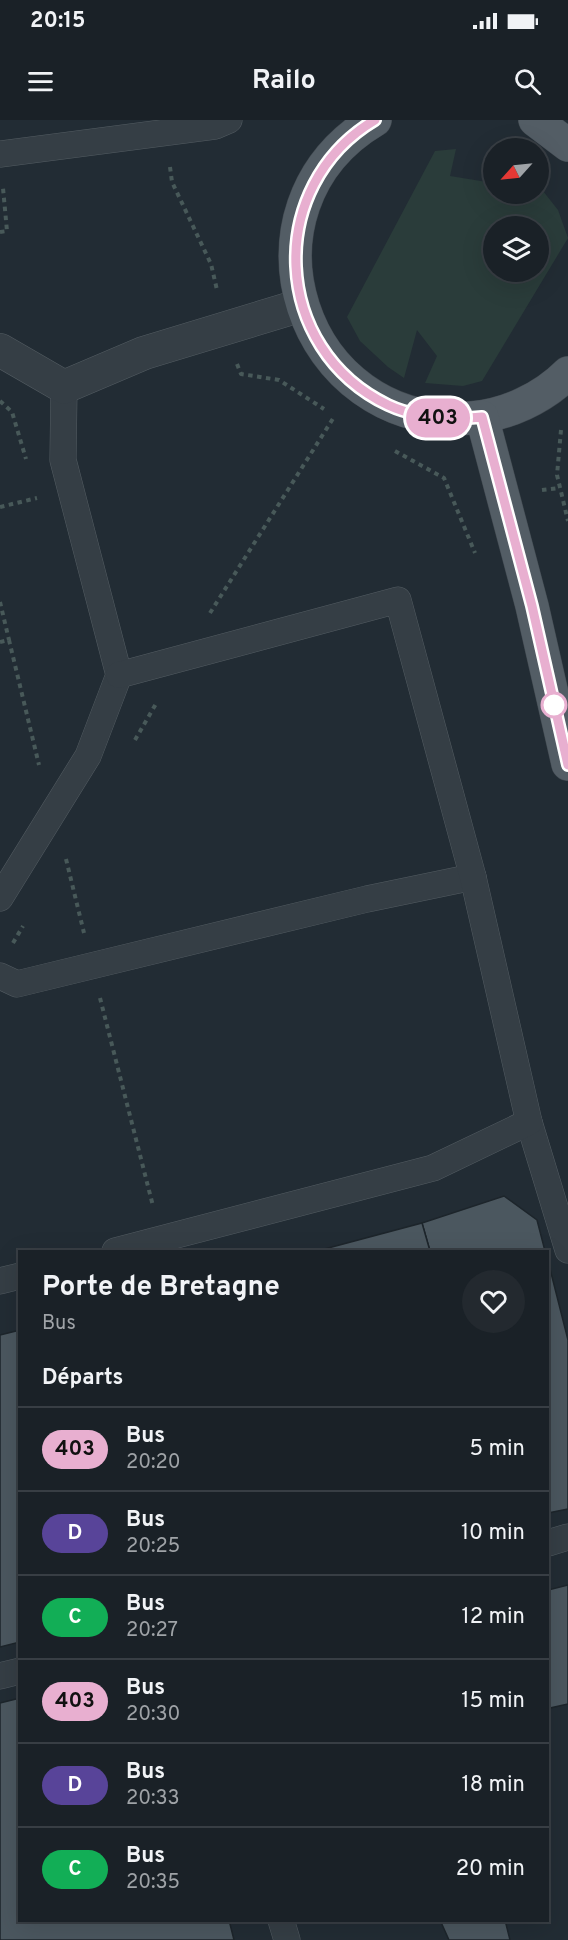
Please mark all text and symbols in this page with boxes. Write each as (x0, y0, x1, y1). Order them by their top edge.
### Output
text: 20:15 (30, 8, 86, 35)
text: Railo (252, 64, 316, 98)
icon: menu (24, 65, 57, 98)
icon: search (511, 65, 544, 98)
north arrow (483, 138, 549, 204)
map controls (483, 138, 549, 282)
button: layers (483, 216, 549, 282)
line badge: 403 (404, 398, 472, 438)
text: 403 (418, 405, 458, 432)
unlabelled marker (541, 692, 567, 718)
text: Porte de Bretagne (42, 1270, 280, 1306)
button: heart (462, 1270, 525, 1333)
text: Bus (42, 1311, 76, 1337)
text: Départs (42, 1365, 123, 1392)
text: Bus (126, 1423, 165, 1450)
text: 403 (55, 1436, 95, 1463)
text: 5 min (470, 1436, 525, 1463)
text: 20:20 (126, 1450, 181, 1476)
text: Bus (126, 1507, 165, 1534)
text: D (68, 1520, 82, 1547)
text: 10 min (461, 1520, 525, 1547)
text: 20:25 (126, 1534, 180, 1560)
text: Bus (126, 1591, 165, 1618)
text: C (68, 1604, 82, 1631)
text: 12 min (462, 1604, 525, 1631)
text: 20:27 (126, 1618, 178, 1644)
text: Bus (126, 1675, 165, 1702)
text: 403 (55, 1688, 95, 1715)
text: 15 min (461, 1688, 525, 1715)
text: 20:30 (126, 1702, 180, 1728)
text: Bus (126, 1759, 165, 1786)
text: D (68, 1772, 82, 1799)
text: 18 min (462, 1772, 525, 1799)
text: 20:33 (126, 1786, 180, 1812)
text: Bus (126, 1843, 165, 1870)
text: C (68, 1856, 82, 1883)
text: 20 min (456, 1856, 525, 1883)
text: 20:35 (126, 1870, 180, 1896)

